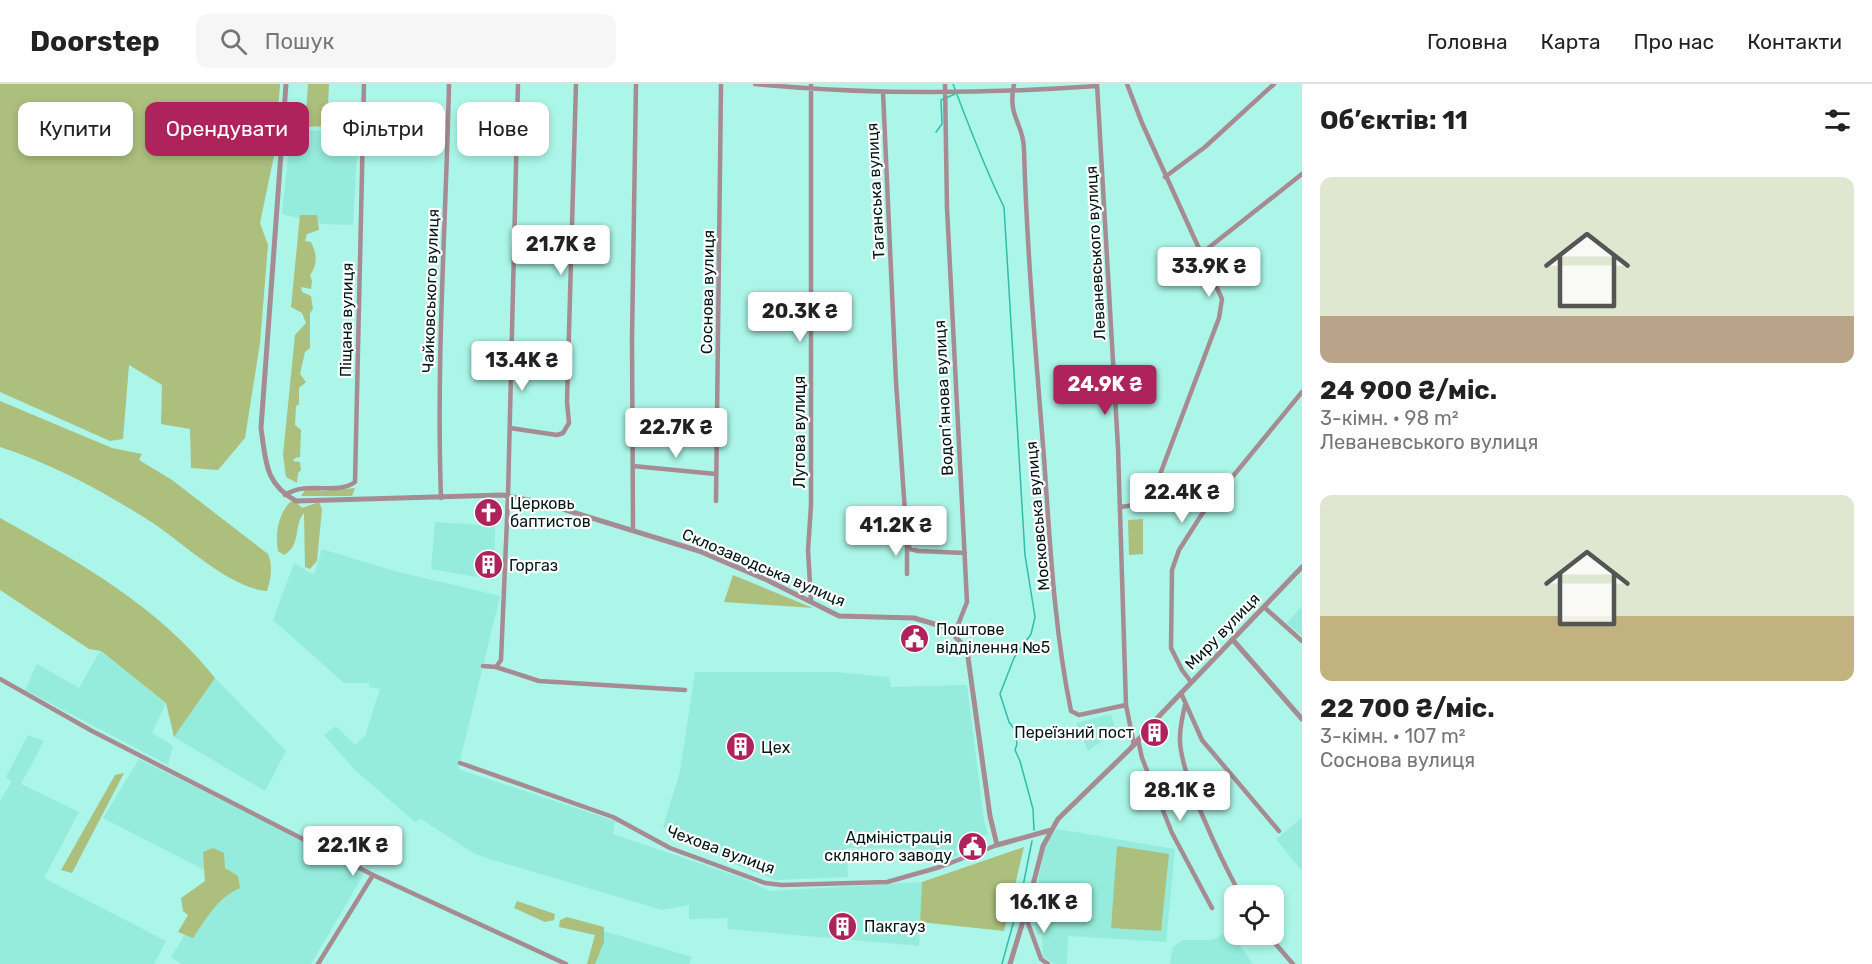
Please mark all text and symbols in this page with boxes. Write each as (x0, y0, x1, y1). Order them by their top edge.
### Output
search box (196, 14, 616, 68)
text: Doorstep (30, 25, 160, 58)
icon: search (217, 25, 250, 58)
text: Пошук (265, 28, 334, 55)
text: Головна (1427, 29, 1508, 54)
text: Карта (1541, 29, 1601, 54)
text: Про нас (1634, 29, 1714, 54)
text: Контакти (1747, 29, 1842, 54)
chip: Купити (18, 102, 133, 156)
chip: Орендувати (145, 102, 309, 156)
chip: Фільтри (321, 102, 445, 156)
chip: Нове (457, 102, 549, 156)
icon: filters (1821, 104, 1854, 137)
text: Об’єктів: 11 (1320, 105, 1468, 136)
street label: Таганська вулиця (862, 122, 889, 260)
street label: Леваневського вулиця (1081, 165, 1110, 341)
street label: Чайковського вулиця (418, 209, 443, 373)
icon: home (1533, 216, 1641, 324)
pin: 21.7K ₴ (506, 225, 616, 276)
street label: Соснова вулиця (697, 230, 718, 354)
text: 21.7K ₴ (526, 232, 596, 256)
pin: 33.9K ₴ (1154, 247, 1264, 298)
text: 33.9K ₴ (1171, 254, 1247, 278)
street label: Піщана вулиця (336, 263, 357, 377)
pin: 20.3K ₴ (745, 292, 855, 343)
text: 20.3K ₴ (762, 299, 838, 323)
street label: Водоп’янова вулиця (930, 320, 957, 476)
pin: 13.4K ₴ (467, 341, 577, 392)
text: 13.4K ₴ (485, 348, 559, 372)
pin: 24.9K ₴ (1050, 365, 1160, 416)
text: 24.9K ₴ (1067, 372, 1143, 396)
text: 24 900 ₴/міс. (1320, 375, 1497, 406)
street label: Лугова вулиця (790, 376, 809, 488)
text: 3-кімн. · 98 m² (1320, 406, 1459, 430)
pin: 22.7K ₴ (621, 408, 731, 459)
text: 22.7K ₴ (639, 415, 713, 439)
text: Леваневського вулиця (1320, 430, 1538, 454)
street label: Московська вулиця (1021, 440, 1054, 592)
pin: 22.4K ₴ (1127, 473, 1237, 524)
text: 22.4K ₴ (1144, 480, 1220, 504)
place label: Церковь баптистов (510, 494, 591, 531)
church icon: Церковь баптистов (473, 496, 505, 528)
pin: 41.2K ₴ (841, 506, 951, 557)
text: 41.2K ₴ (860, 513, 932, 537)
street label: Склозаводська вулиця (679, 524, 848, 611)
icon: home (1533, 534, 1641, 642)
building icon: Горгаз (472, 549, 504, 581)
place label: Горгаз (509, 556, 558, 575)
street label: Миру вулиця (1181, 589, 1264, 674)
place label: Поштове відділення №5 (936, 620, 1050, 657)
public building icon: Поштове відділення №5 (899, 622, 931, 654)
text: 22 700 ₴/міс. (1320, 693, 1495, 724)
building icon: Переїзний пост (1139, 716, 1171, 748)
place label: Переїзний пост (1014, 723, 1134, 742)
text: 3-кімн. · 107 m² (1320, 724, 1466, 748)
building icon: Цех (724, 731, 756, 763)
place label: Цех (761, 738, 791, 757)
text: Соснова вулиця (1320, 748, 1475, 772)
pin: 28.1K ₴ (1125, 771, 1235, 822)
text: 28.1K ₴ (1144, 778, 1216, 802)
street label: Чехова вулиця (664, 821, 778, 878)
pin: 22.1K ₴ (298, 826, 408, 877)
place label: Адміністрація скляного заводу (824, 828, 952, 865)
public building icon: Адміністрація скляного заводу (957, 830, 989, 862)
text: 22.1K ₴ (317, 833, 389, 857)
pin: 16.1K ₴ (989, 883, 1099, 934)
map controls (1224, 885, 1284, 945)
button: locate (1224, 885, 1284, 945)
text: 16.1K ₴ (1010, 890, 1078, 914)
building icon: Пакгауз (827, 910, 859, 942)
place label: Пакгауз (864, 917, 926, 936)

